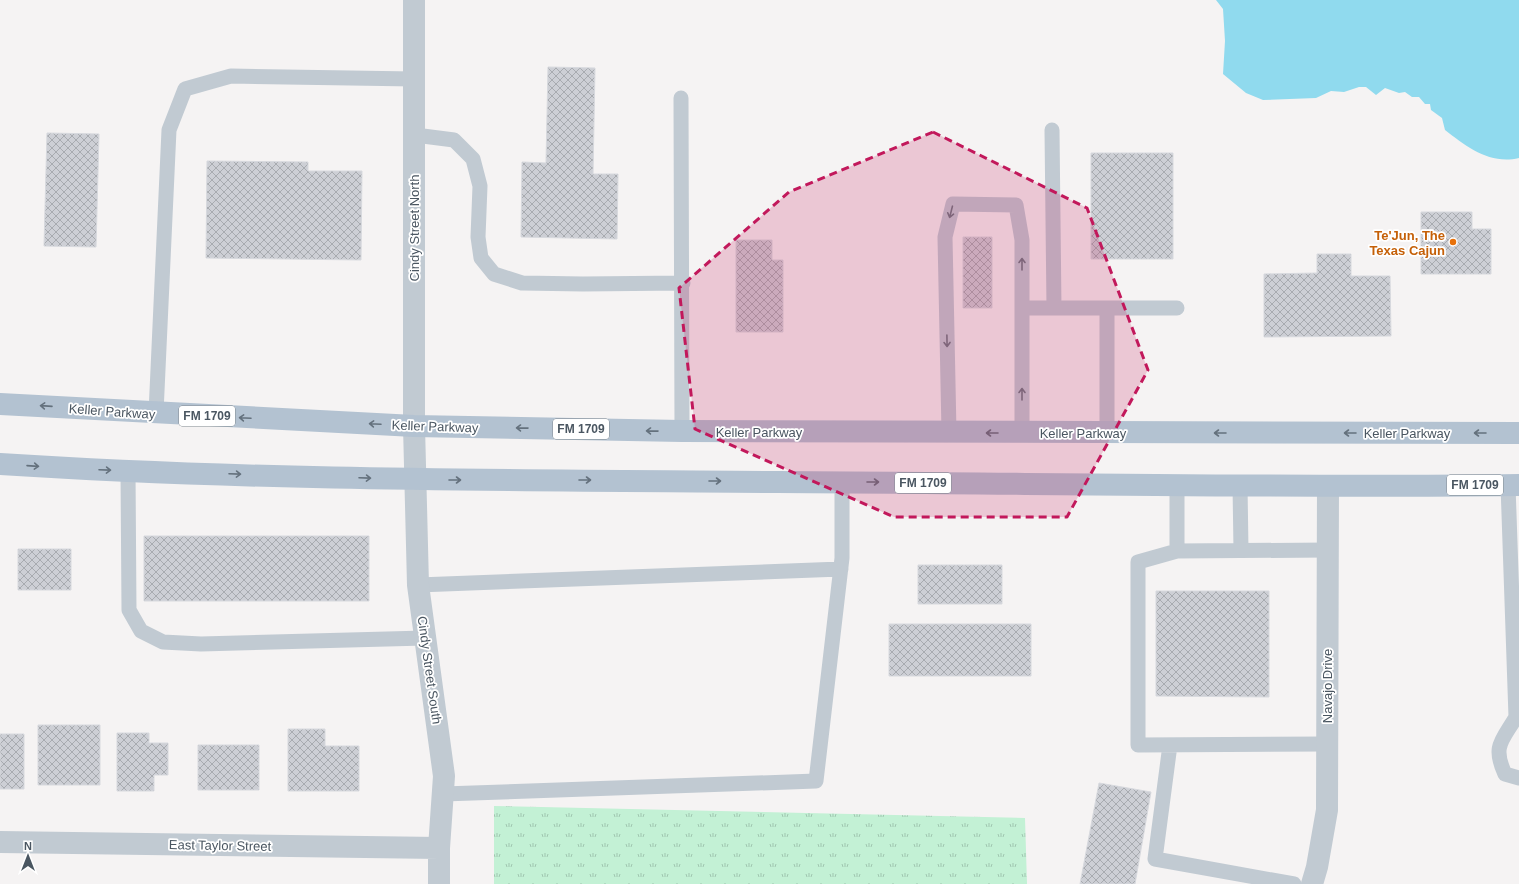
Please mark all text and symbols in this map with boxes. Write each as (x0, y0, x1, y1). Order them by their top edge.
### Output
street label: Cindy Street North (407, 175, 422, 281)
one-way arrow (947, 205, 955, 218)
place label: Te'Jun, The Texas Cajun (1369, 228, 1445, 258)
marker: Te'Jun, The Texas Cajun (1448, 237, 1458, 247)
one-way arrow (1018, 258, 1026, 271)
one-way arrow (943, 334, 951, 347)
one-way arrow (1018, 388, 1026, 401)
street label: Keller Parkway (68, 401, 156, 422)
one-way arrow (40, 403, 53, 410)
road number: FM 1709 (179, 406, 235, 426)
one-way arrow (239, 414, 252, 421)
street label: Keller Parkway (391, 417, 479, 436)
road number: FM 1709 (553, 419, 609, 439)
one-way arrow (369, 420, 382, 427)
one-way arrow (516, 424, 529, 432)
street label: Keller Parkway (716, 425, 803, 440)
street label: Keller Parkway (1040, 426, 1127, 441)
street label: Keller Parkway (1364, 426, 1451, 441)
one-way arrow (646, 427, 659, 434)
one-way arrow (986, 429, 999, 437)
one-way arrow (1214, 429, 1227, 437)
one-way arrow (1344, 429, 1357, 437)
one-way arrow (1474, 429, 1487, 437)
one-way arrow (26, 463, 39, 470)
one-way arrow (98, 466, 111, 474)
one-way arrow (228, 470, 241, 478)
road number: FM 1709 (895, 473, 951, 493)
one-way arrow (358, 474, 371, 482)
road number: FM 1709 (1447, 475, 1503, 495)
one-way arrow (448, 476, 461, 484)
one-way arrow (578, 477, 591, 484)
one-way arrow (708, 477, 721, 485)
one-way arrow (866, 478, 879, 486)
street label: Cindy Street South (414, 615, 445, 725)
street label: Navajo Drive (1320, 649, 1335, 723)
north arrow (8, 836, 48, 876)
street label: East Taylor Street (169, 837, 272, 854)
text: N (24, 840, 32, 852)

